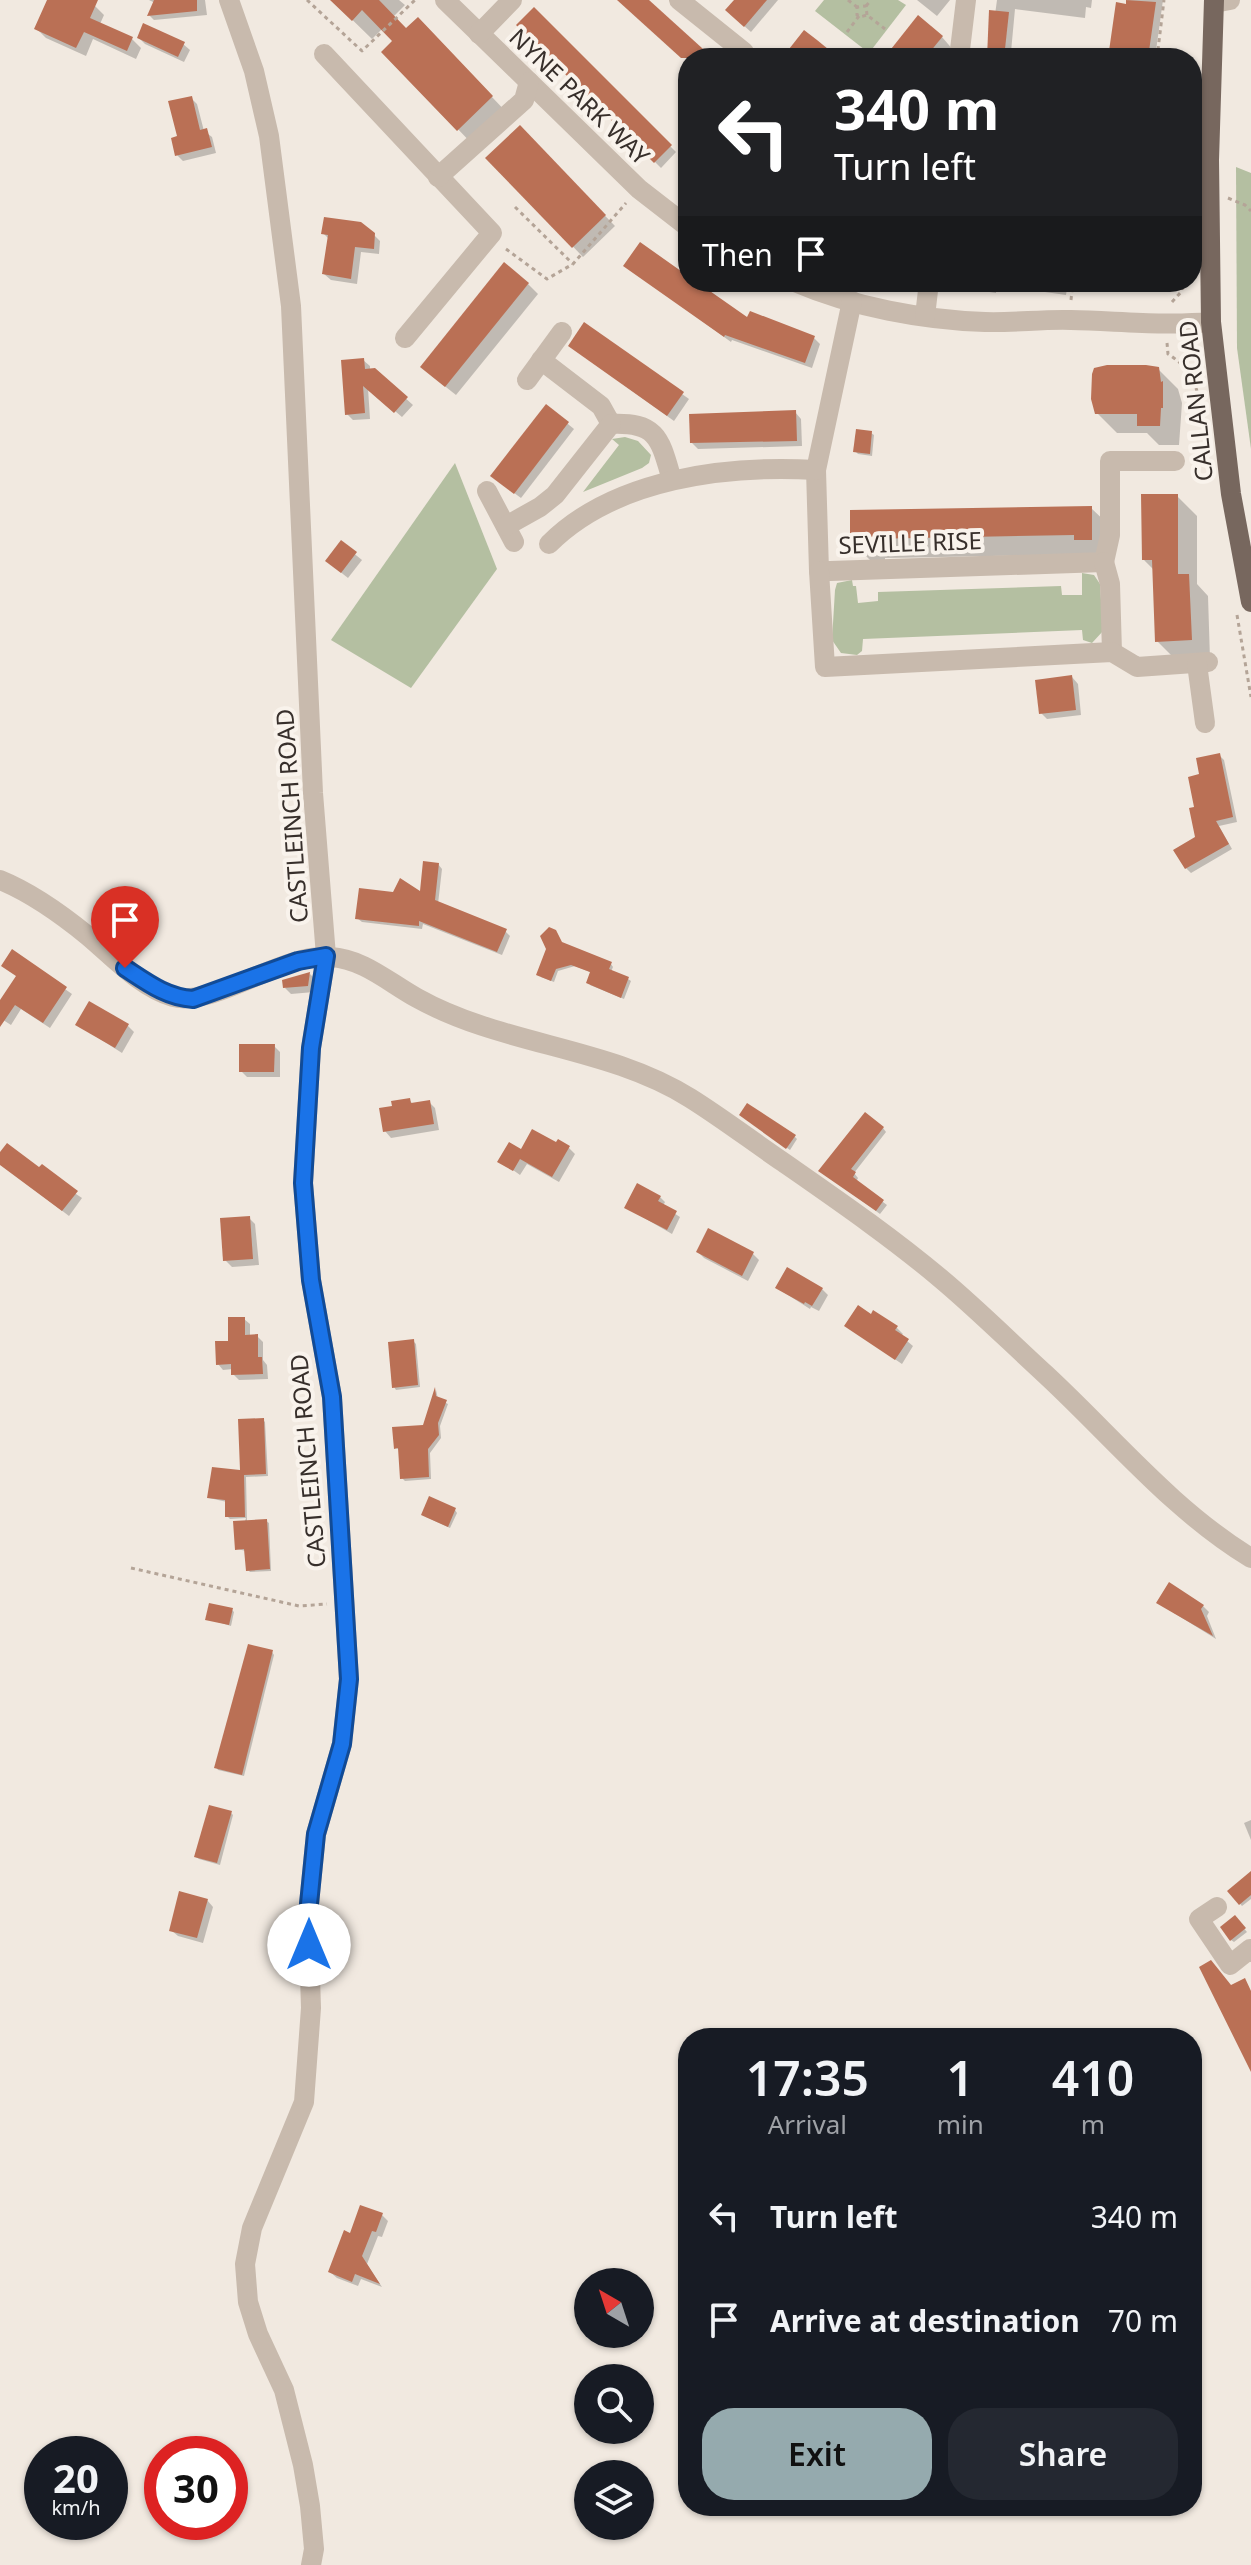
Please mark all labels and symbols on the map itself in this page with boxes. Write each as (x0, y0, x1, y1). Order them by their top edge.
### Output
street label: NYNE PARK WAY (503, 21, 658, 172)
street label: CALLAN ROAD (1170, 319, 1220, 483)
street label: SEVILLE RISE (838, 523, 982, 561)
street label: CASTLEINCH ROAD (267, 708, 315, 924)
pin (91, 886, 159, 968)
street label: CASTLEINCH ROAD (281, 1353, 333, 1569)
position arrow (267, 1903, 351, 1987)
north arrow (574, 2268, 654, 2348)
speed limit sign: 30 (144, 2436, 248, 2540)

